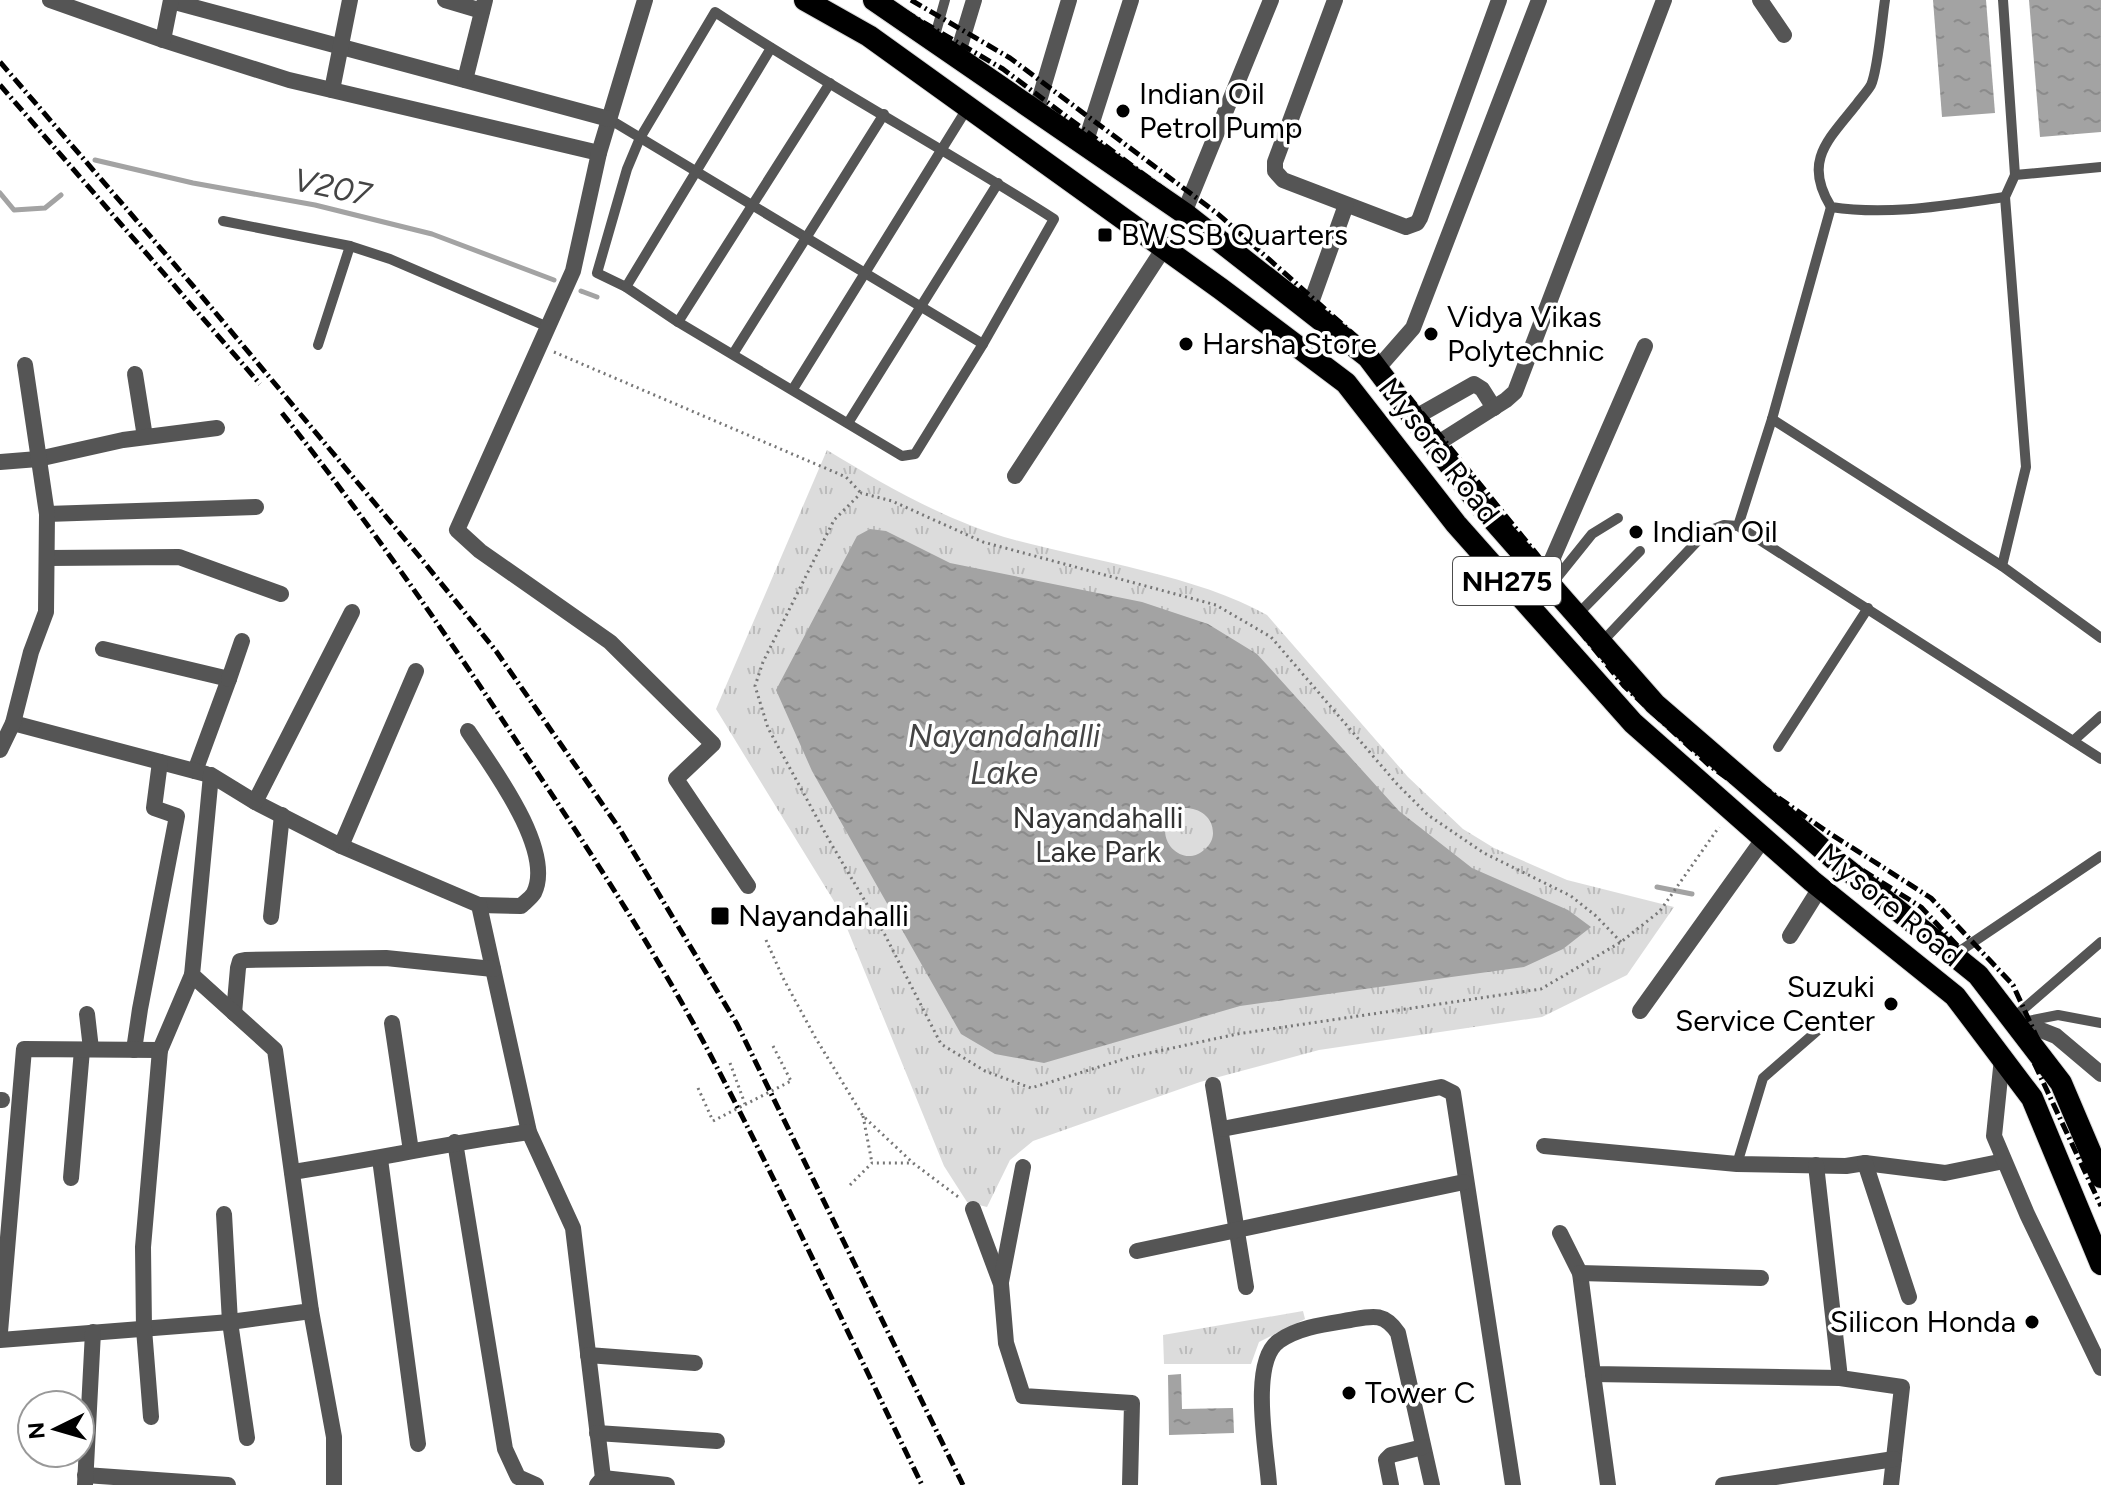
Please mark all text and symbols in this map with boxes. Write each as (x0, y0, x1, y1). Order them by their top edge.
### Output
place label: Indian Oil Petrol Pump (1139, 75, 1303, 146)
marker: Indian Oil Petrol Pump (1114, 102, 1132, 120)
water label: V207 (290, 160, 376, 214)
place label: BWSSB Quarters (1121, 216, 1348, 253)
marker: BWSSB Quarters (1096, 226, 1114, 244)
place label: Vidya Vikas Polytechnic (1447, 298, 1604, 369)
place label: Harsha Store (1202, 325, 1377, 362)
marker: Vidya Vikas Polytechnic (1422, 325, 1440, 343)
marker: Harsha Store (1177, 335, 1195, 353)
street label: Mysore Road (1371, 370, 1508, 531)
place label: Indian Oil (1652, 513, 1778, 550)
marker: Indian Oil (1627, 523, 1645, 541)
road number: NH275 (1453, 557, 1561, 605)
water label: Nayandahalli Lake (908, 717, 1101, 792)
park label: Nayandahalli Lake Park (1013, 799, 1183, 870)
street label: Mysore Road (1810, 835, 1970, 974)
place label: Nayandahalli (738, 897, 909, 934)
marker: Nayandahalli (709, 905, 731, 927)
place label: Suzuki Service Center (1675, 968, 1875, 1039)
marker: Suzuki Service Center (1882, 995, 1900, 1013)
place label: Silicon Honda (1830, 1303, 2016, 1340)
marker: Silicon Honda (2023, 1313, 2041, 1331)
place label: Tower C (1365, 1374, 1475, 1411)
marker: Tower C (1340, 1384, 1358, 1402)
north arrow (16, 1389, 96, 1469)
text: N (22, 1421, 51, 1440)

